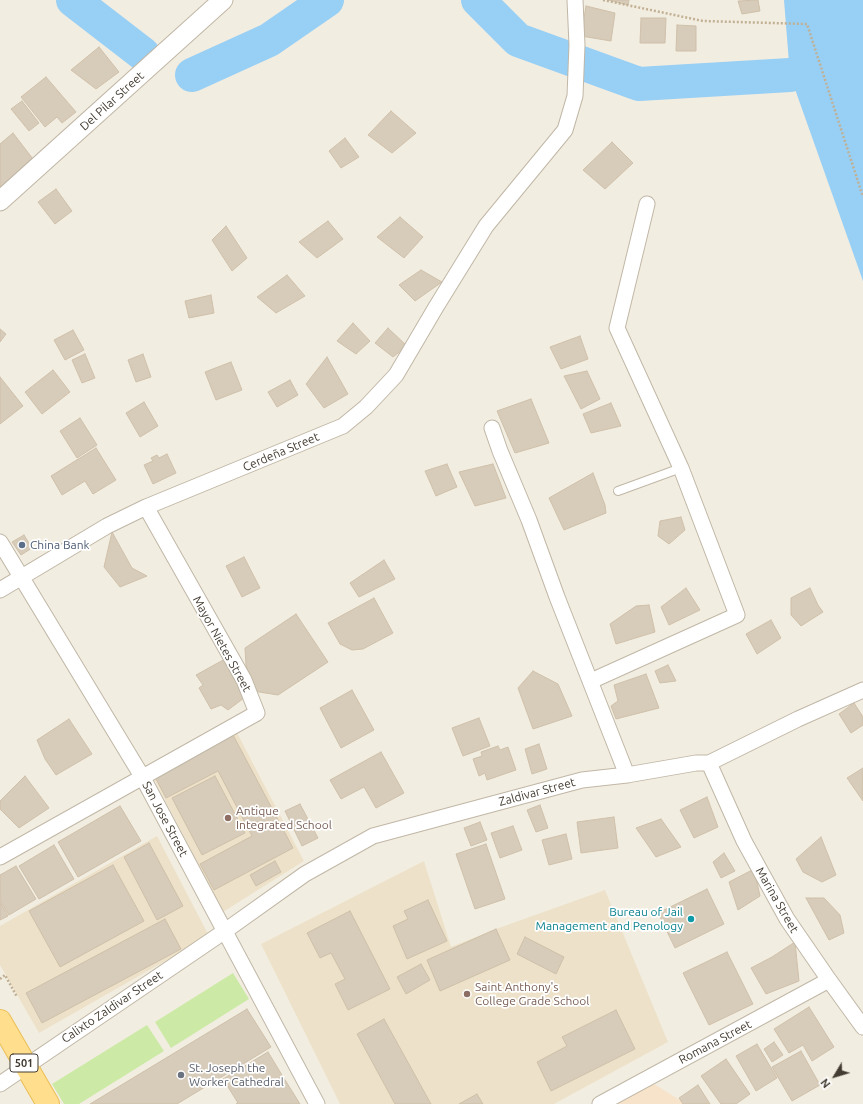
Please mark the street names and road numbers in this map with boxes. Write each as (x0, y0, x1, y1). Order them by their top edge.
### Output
street label: Del Pilar Street (77, 68, 147, 134)
street label: Cerdeña Street (241, 429, 321, 475)
street label: Mayor Nietes Street (190, 593, 254, 695)
street label: Zaldivar Street (497, 775, 577, 809)
street label: San Jose Street (139, 779, 191, 859)
street label: Marina Street (752, 865, 802, 935)
street label: Calixto Zaldivar Street (59, 968, 165, 1046)
street label: Romana Street (676, 1017, 754, 1067)
road number: 501 (10, 1054, 38, 1072)

